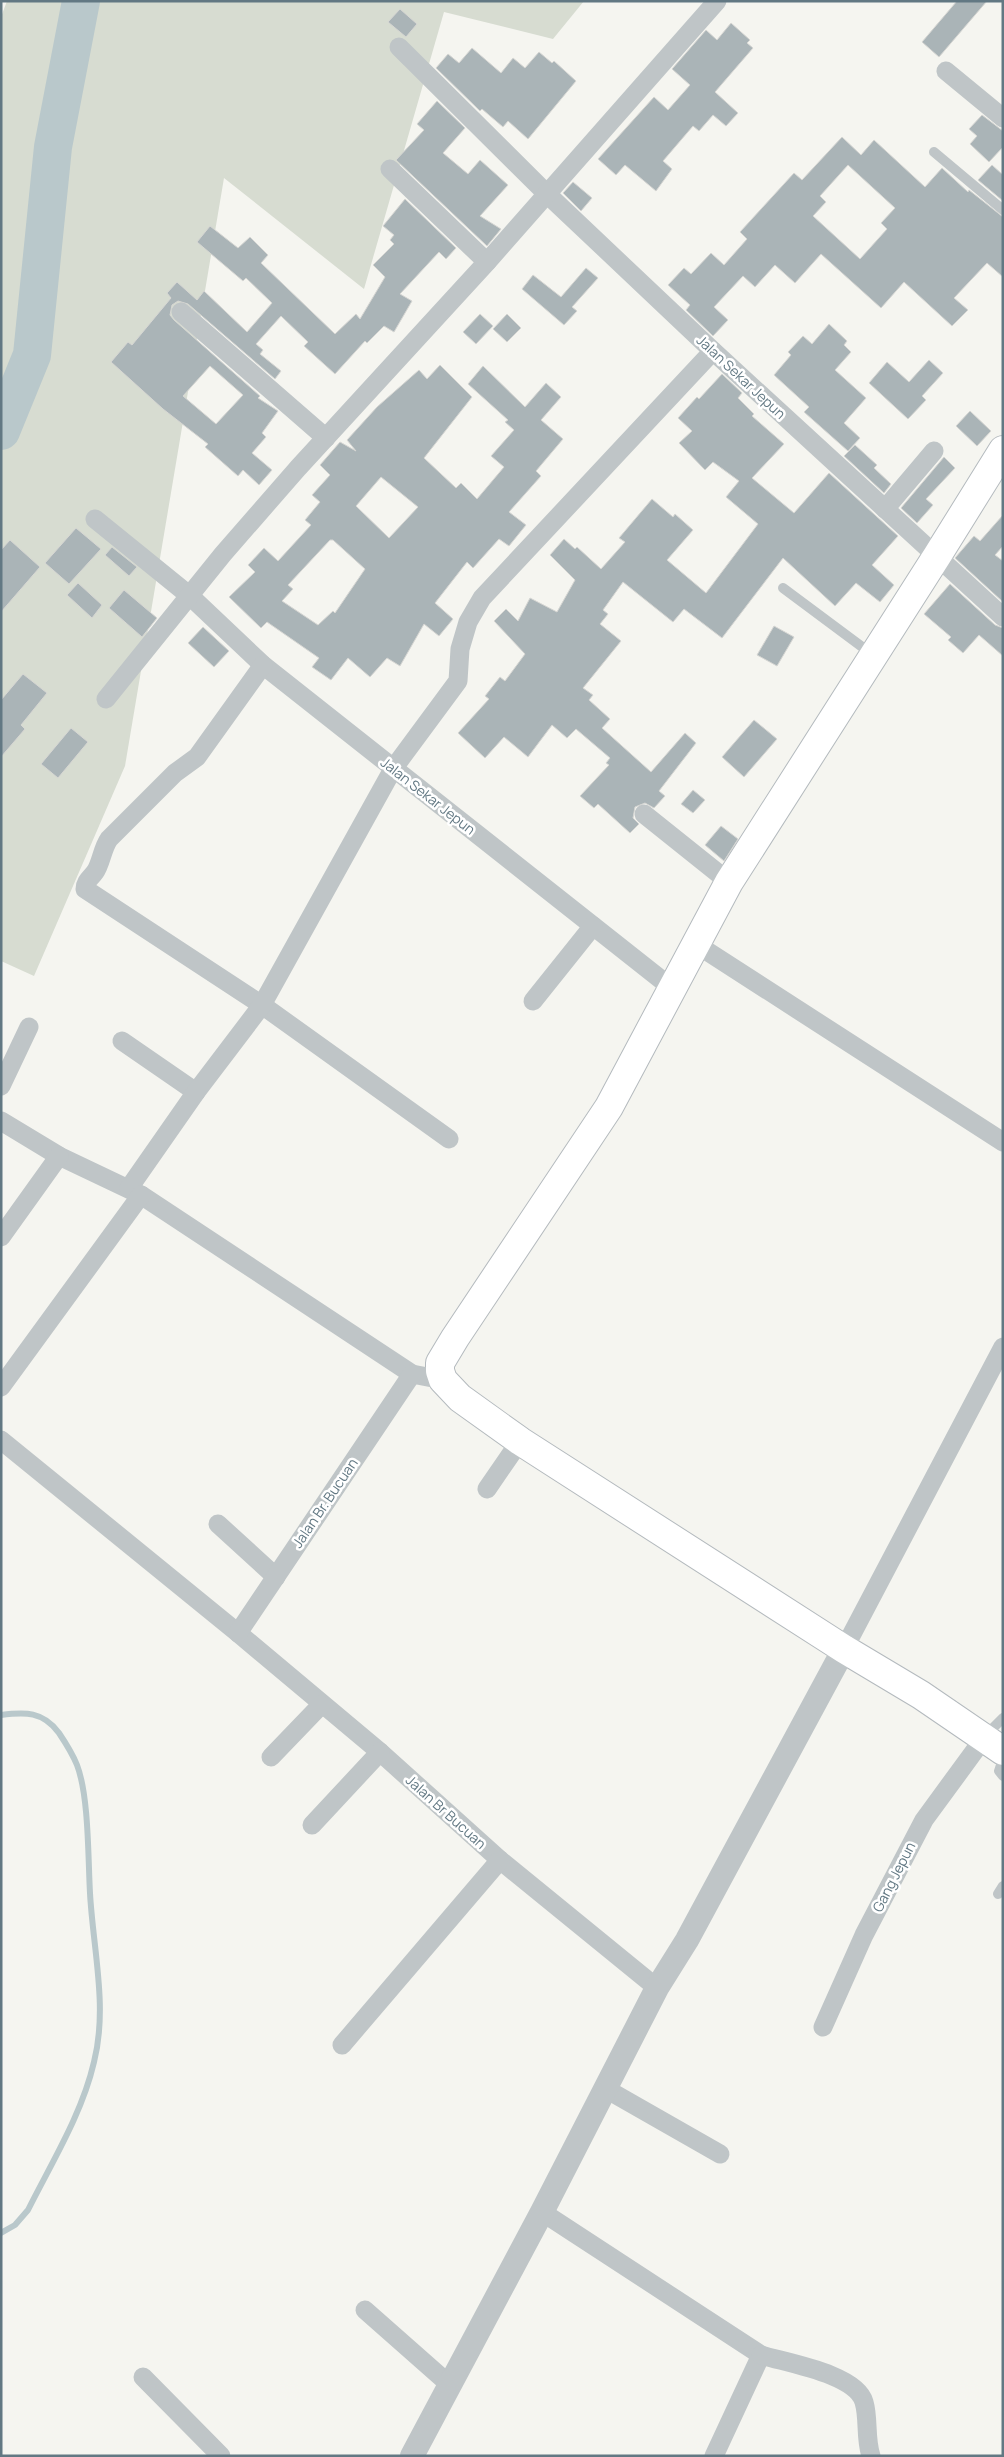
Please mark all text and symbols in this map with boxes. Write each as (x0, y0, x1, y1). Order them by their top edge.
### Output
street label: Jalan Sekar Jepun (693, 330, 790, 423)
street label: Jalan Sekar Jepun (377, 753, 480, 839)
street label: Jalan Br. Bucuan (288, 1454, 362, 1551)
street label: Jalan Br Bucuan (402, 1770, 491, 1853)
street label: Gang Jepun (868, 1838, 919, 1915)

